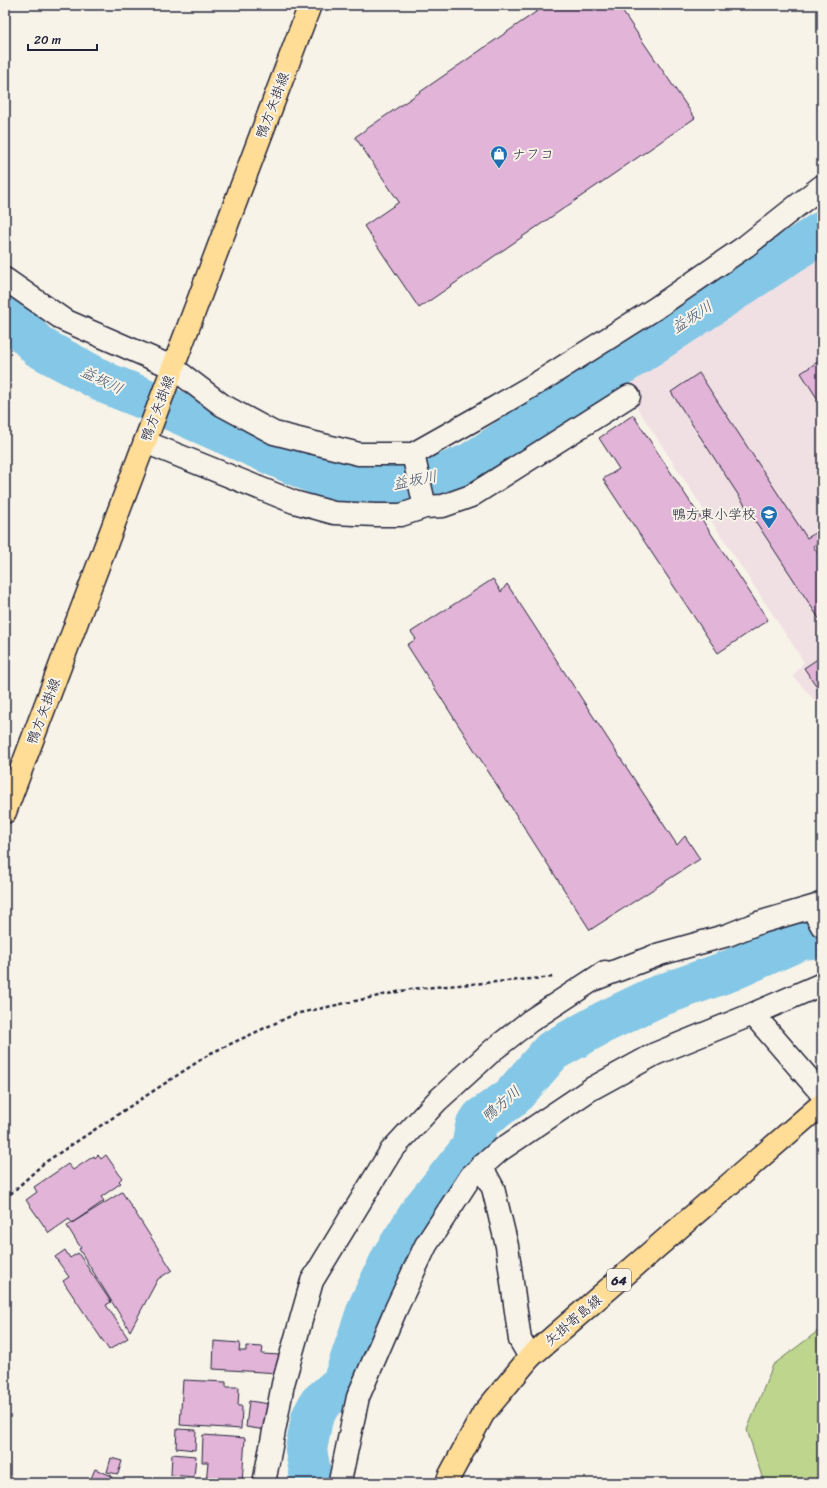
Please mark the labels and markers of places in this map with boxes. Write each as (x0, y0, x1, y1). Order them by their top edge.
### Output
place label: ナフコ (512, 142, 554, 167)
shop icon: ナフコ (489, 144, 509, 169)
place label: 鴨方東小学校 (672, 502, 756, 527)
school or university icon: 鴨方東小学校 (759, 504, 779, 529)

